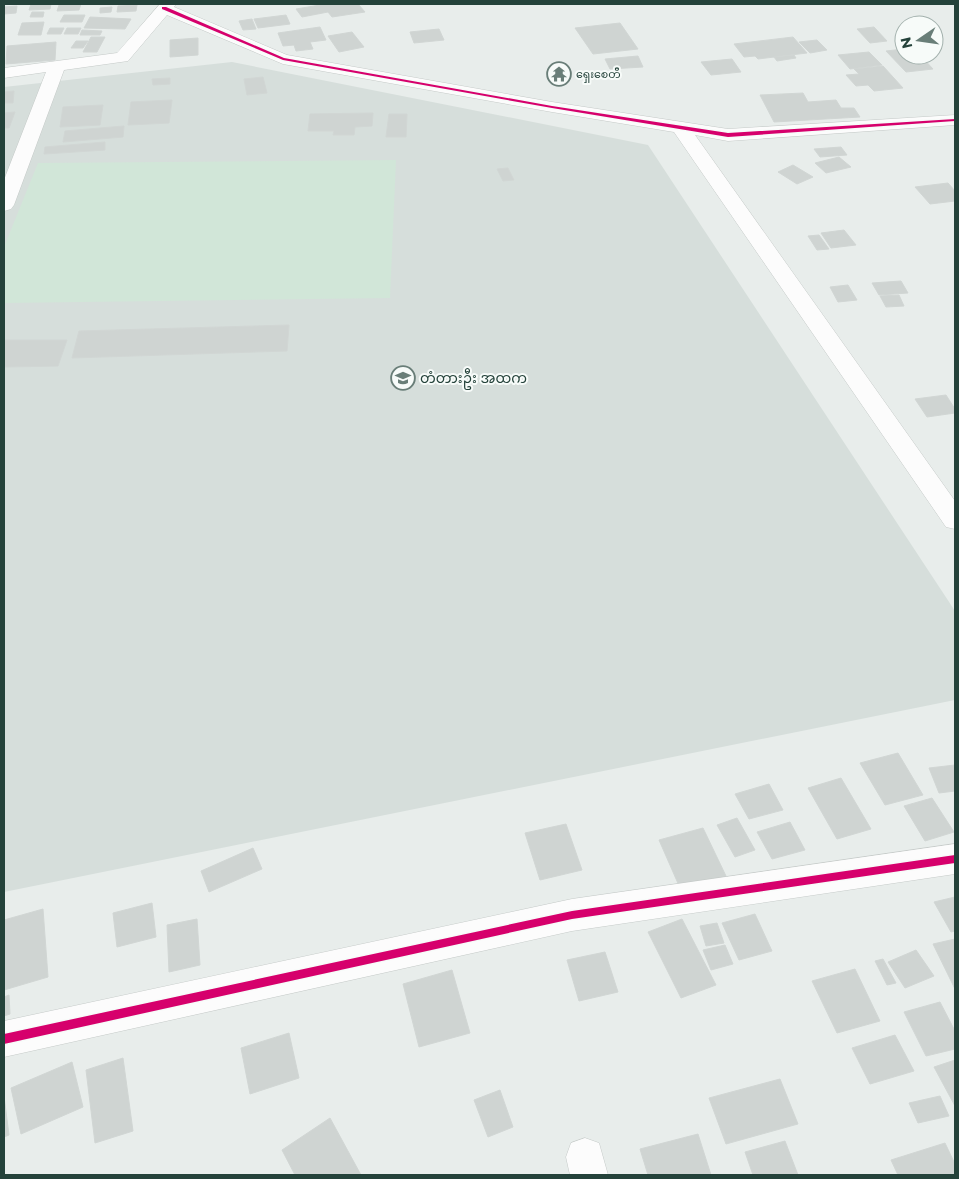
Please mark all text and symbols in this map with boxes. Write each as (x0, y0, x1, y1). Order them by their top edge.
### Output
north arrow (894, 15, 944, 65)
text: N (896, 35, 916, 50)
temple icon: ရှေးစေတီ (546, 61, 572, 87)
place label: ရှေးစေတီ (576, 67, 621, 83)
school or university icon: တံတားဦး အထက (390, 365, 416, 391)
place label: တံတားဦး အထက (420, 368, 527, 390)

